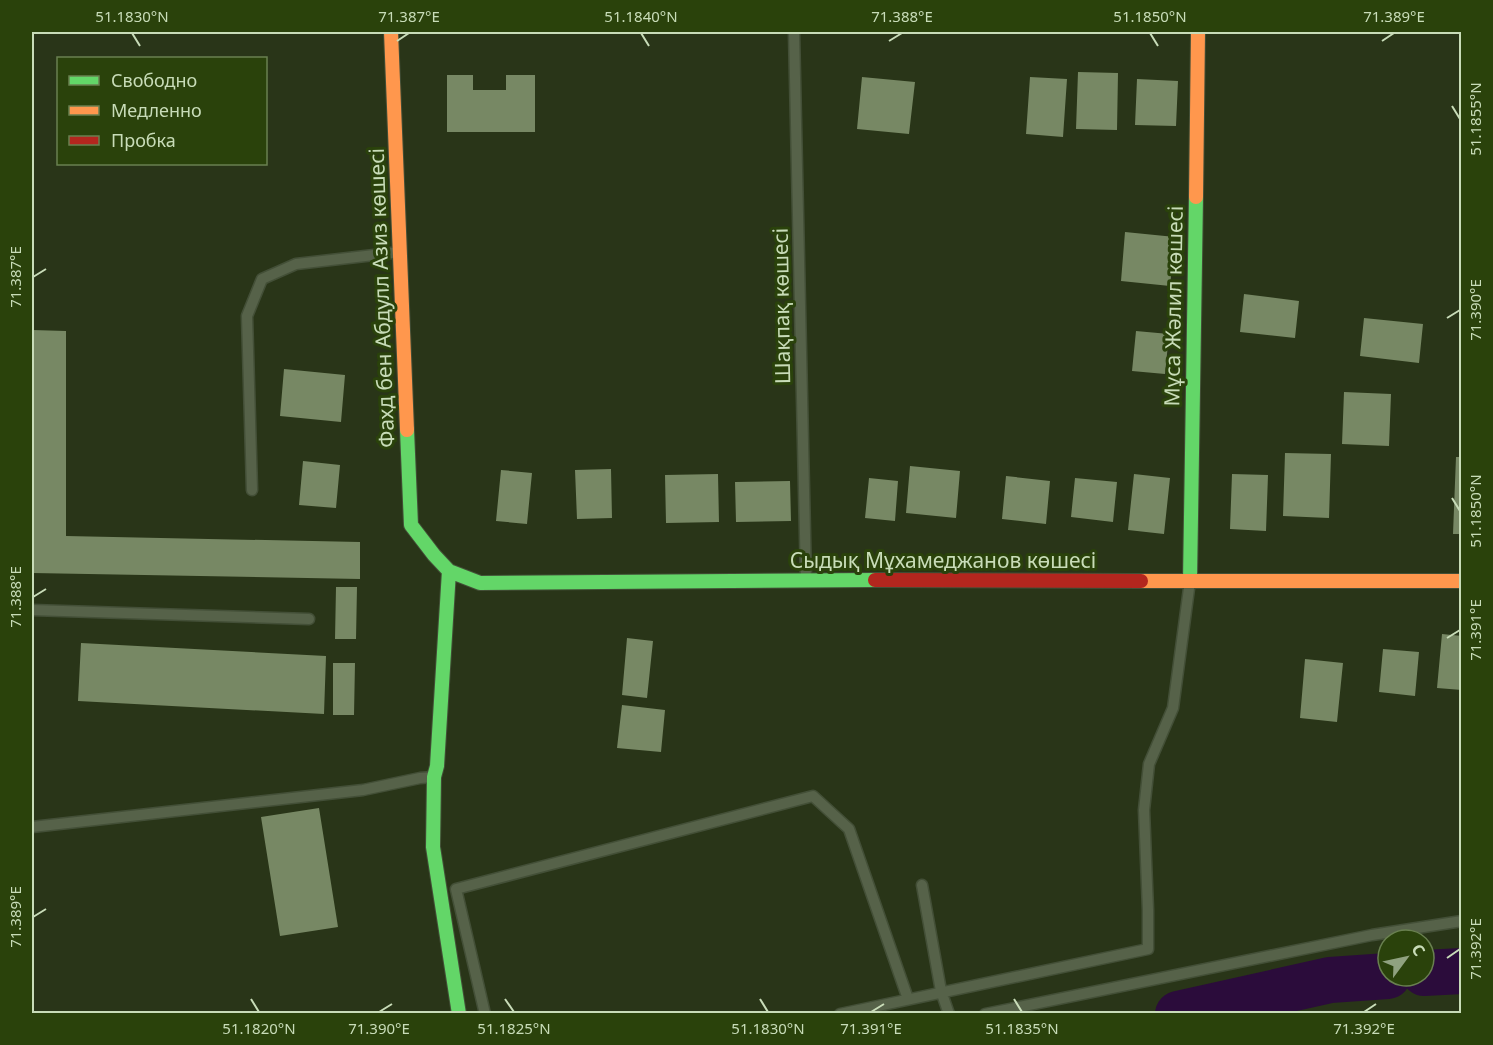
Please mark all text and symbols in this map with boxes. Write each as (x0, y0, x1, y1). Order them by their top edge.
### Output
text: 51.1830°N (95, 6, 169, 26)
text: 71.387°E (378, 6, 440, 26)
text: 51.1840°N (604, 6, 678, 26)
text: 71.388°E (871, 6, 933, 26)
text: 51.1850°N (1113, 6, 1187, 26)
text: 71.389°E (1363, 6, 1425, 26)
legend (57, 57, 267, 165)
text: Свободно (111, 68, 197, 92)
text: 51.1855°N (1465, 82, 1485, 156)
text: Медленно (111, 98, 202, 122)
text: Пробка (111, 128, 176, 152)
street label: Фахд бен Абдулл Азиз көшесі (362, 148, 400, 448)
street label: Мұса Жәлил көшесі (1157, 205, 1189, 407)
street label: Шақпақ көшесі (766, 228, 796, 384)
text: 71.387°E (5, 246, 25, 308)
text: 71.390°E (1465, 279, 1485, 341)
text: 51.1850°N (1465, 474, 1485, 548)
street label: Сыдық Мұхамеджанов көшесі (790, 546, 1096, 574)
text: 71.388°E (5, 566, 25, 628)
text: 71.391°E (1465, 599, 1485, 661)
text: 71.389°E (5, 886, 25, 948)
text: 71.392°E (1465, 918, 1485, 980)
north arrow (1376, 928, 1436, 988)
text: С (1407, 940, 1431, 960)
text: 51.1820°N (222, 1018, 296, 1038)
text: 71.390°E (348, 1018, 410, 1038)
text: 51.1825°N (477, 1018, 551, 1038)
text: 51.1830°N (731, 1018, 805, 1038)
text: 71.391°E (840, 1018, 902, 1038)
text: 51.1835°N (985, 1018, 1059, 1038)
text: 71.392°E (1333, 1018, 1395, 1038)

